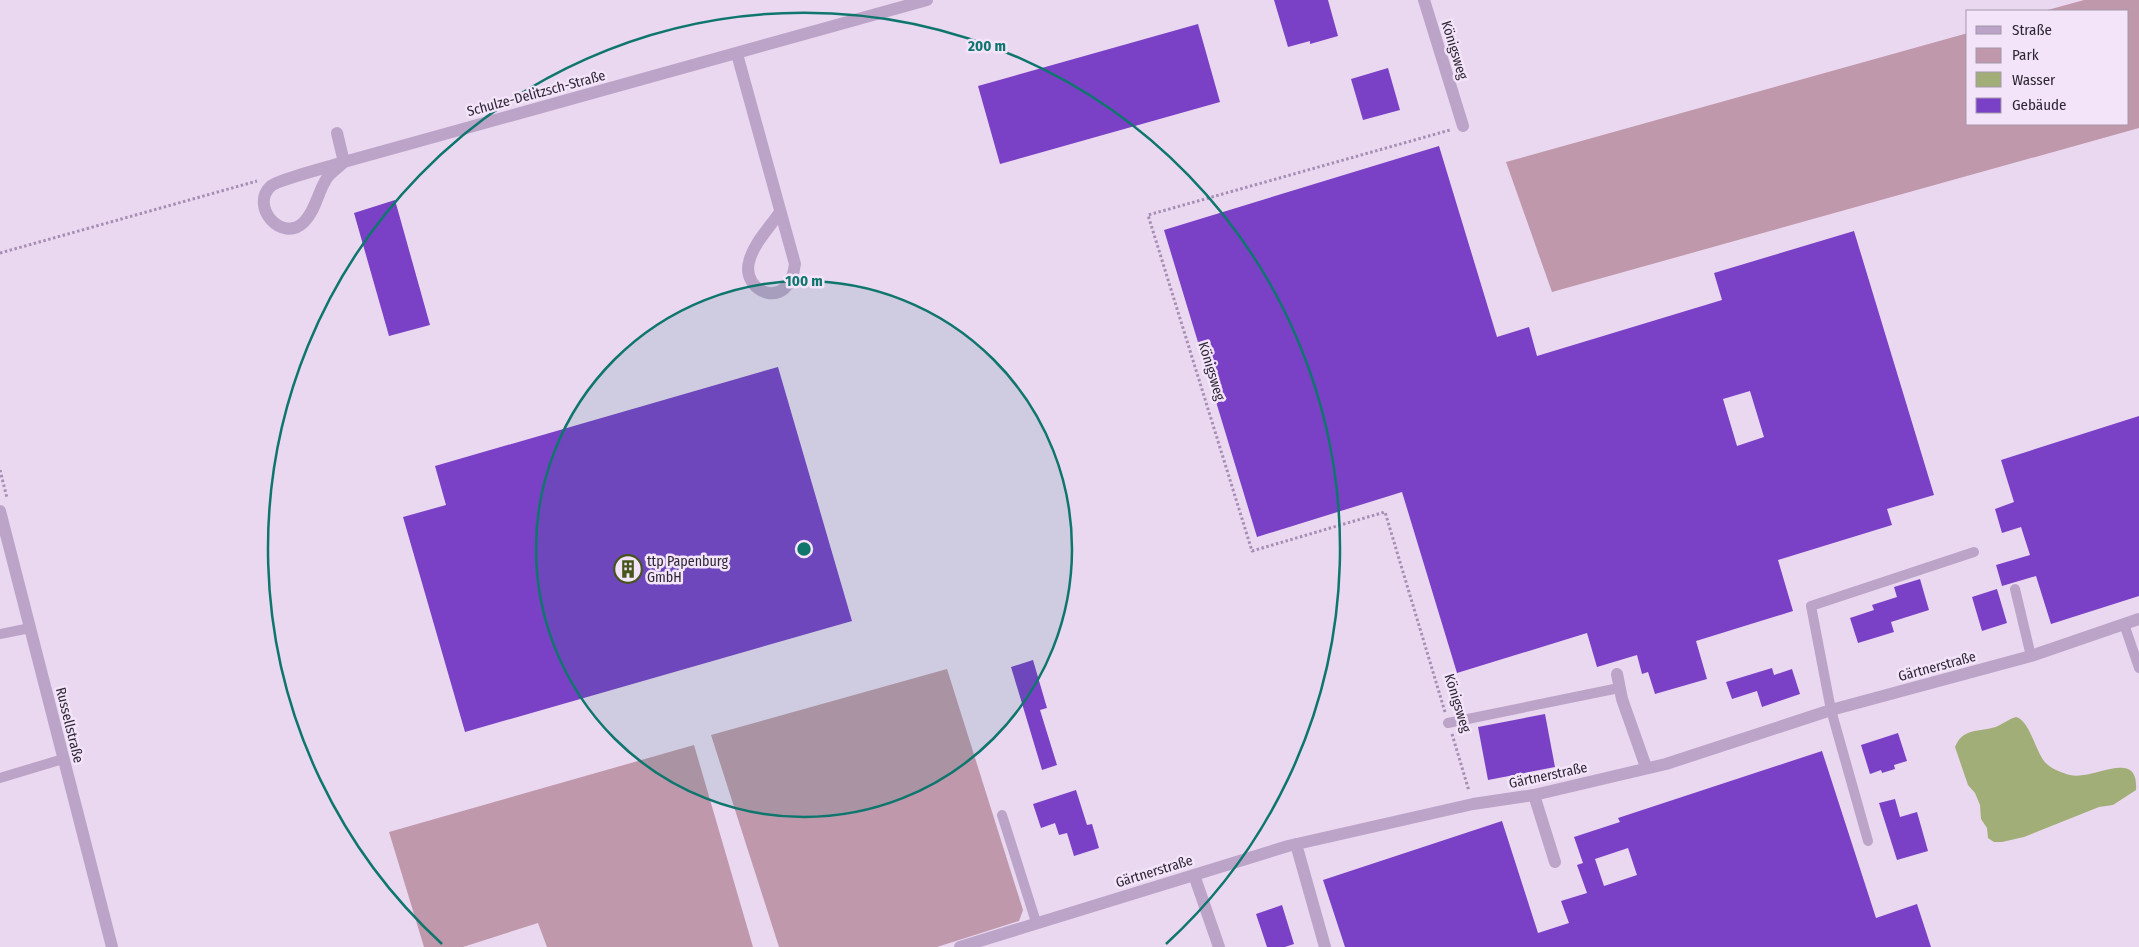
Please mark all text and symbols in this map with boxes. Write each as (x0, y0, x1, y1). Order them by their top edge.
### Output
legend (1966, 10, 2129, 125)
street label: Königsweg (1438, 19, 1472, 82)
text: Straße (2012, 21, 2052, 39)
text: 200 m (967, 37, 1006, 55)
text: Park (2012, 46, 2039, 64)
street label: Schulze-Delitzsch-Straße (465, 67, 607, 120)
text: Wasser (2012, 71, 2056, 89)
text: Gebäude (2012, 96, 2067, 114)
text: 100 m (785, 272, 823, 290)
street label: Königsweg (1195, 340, 1229, 403)
centre of rings (795, 540, 813, 558)
place label: ttp Papenburg GmbH (647, 553, 729, 586)
building icon: ttp Papenburg GmbH (613, 554, 643, 584)
street label: Gärtnerstraße (1896, 648, 1978, 685)
street label: Königsweg (1441, 672, 1475, 735)
street label: Russellstraße (52, 686, 87, 765)
street label: Gärtnerstraße (1507, 759, 1589, 792)
street label: Gärtnerstraße (1114, 852, 1195, 891)

